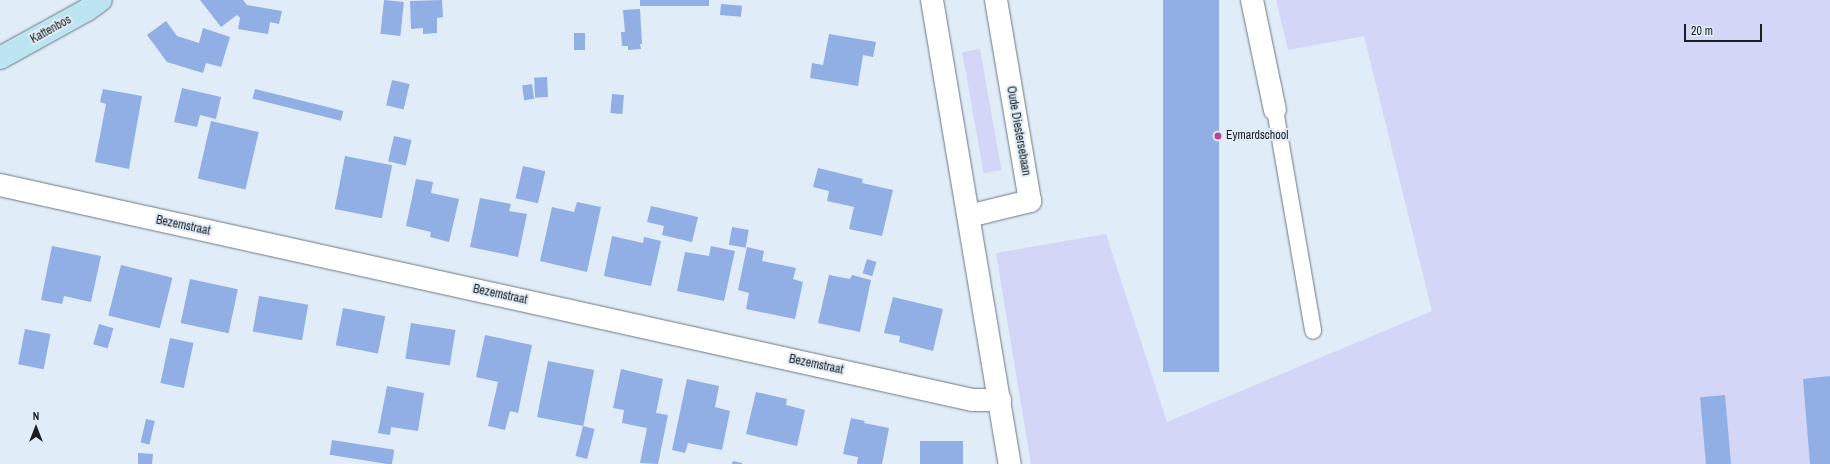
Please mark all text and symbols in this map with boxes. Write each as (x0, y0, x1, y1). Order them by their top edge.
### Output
street label: Kattenbos (28, 13, 74, 47)
scale bar (1686, 16, 1764, 42)
text: 20 m (1691, 23, 1713, 39)
street label: Oude Diestersebaan (1003, 85, 1033, 177)
place label: Eymardschool (1226, 129, 1288, 143)
marker: Eymardschool (1213, 131, 1223, 141)
street label: Bezemstraat (154, 213, 212, 239)
street label: Bezemstraat (471, 282, 529, 308)
street label: Bezemstraat (787, 352, 845, 378)
north arrow (16, 408, 56, 448)
text: N (33, 409, 39, 423)

